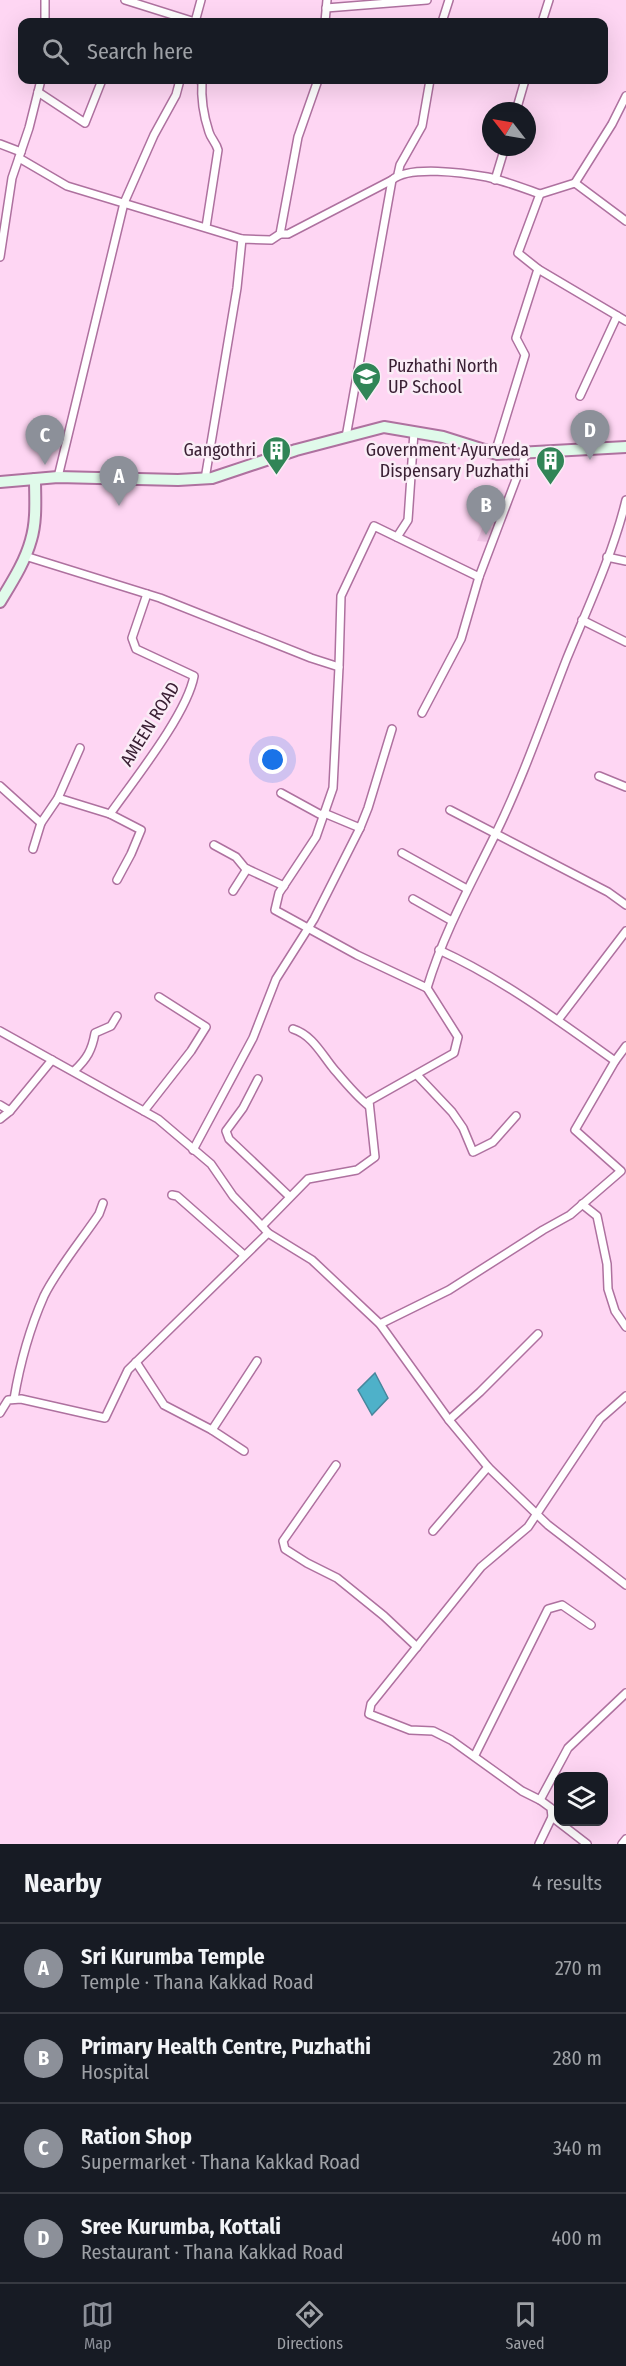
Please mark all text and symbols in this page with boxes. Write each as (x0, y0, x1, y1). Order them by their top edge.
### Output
search box (18, 18, 608, 84)
icon: search (39, 35, 72, 68)
text: Search here (87, 38, 193, 65)
north arrow (482, 102, 536, 156)
place label: Puzhathi North UP School (388, 355, 498, 398)
school or university icon: Puzhathi North UP School (351, 360, 383, 402)
pin: D (570, 410, 610, 460)
pin: C (26, 416, 64, 465)
building icon: Gangothri (261, 434, 293, 476)
place label: Gangothri (184, 439, 256, 461)
place label: Government Ayurveda Dispensary Puzhathi (366, 439, 529, 482)
building icon: Government Ayurveda Dispensary Puzhathi (534, 444, 566, 486)
pin: A (100, 456, 138, 506)
pin: B (466, 486, 506, 535)
street label: AMEEN ROAD (115, 678, 185, 770)
your location (258, 745, 287, 774)
map controls (554, 1772, 608, 1826)
button: layers (554, 1772, 608, 1826)
text: Nearby (24, 1868, 101, 1899)
text: 4 results (532, 1871, 602, 1895)
text: Sri Kurumba Temple (81, 1943, 265, 1970)
text: A (38, 1956, 49, 1980)
text: 270 m (555, 1956, 602, 1980)
text: Temple · Thana Kakkad Road (81, 1970, 314, 1994)
text: Primary Health Centre, Puzhathi (81, 2033, 371, 2060)
text: B (38, 2046, 49, 2070)
text: 280 m (553, 2046, 602, 2070)
text: Hospital (81, 2060, 149, 2084)
text: Ration Shop (81, 2123, 192, 2150)
text: C (38, 2136, 49, 2160)
text: 340 m (553, 2136, 602, 2160)
text: Supermarket · Thana Kakkad Road (81, 2150, 360, 2174)
text: Sree Kurumba, Kottali (81, 2213, 281, 2240)
text: D (38, 2226, 49, 2250)
text: 400 m (551, 2226, 602, 2250)
text: Restaurant · Thana Kakkad Road (81, 2240, 343, 2264)
tab: Map (81, 2298, 114, 2353)
tab: Directions (277, 2298, 343, 2353)
tab: Saved (506, 2298, 545, 2353)

